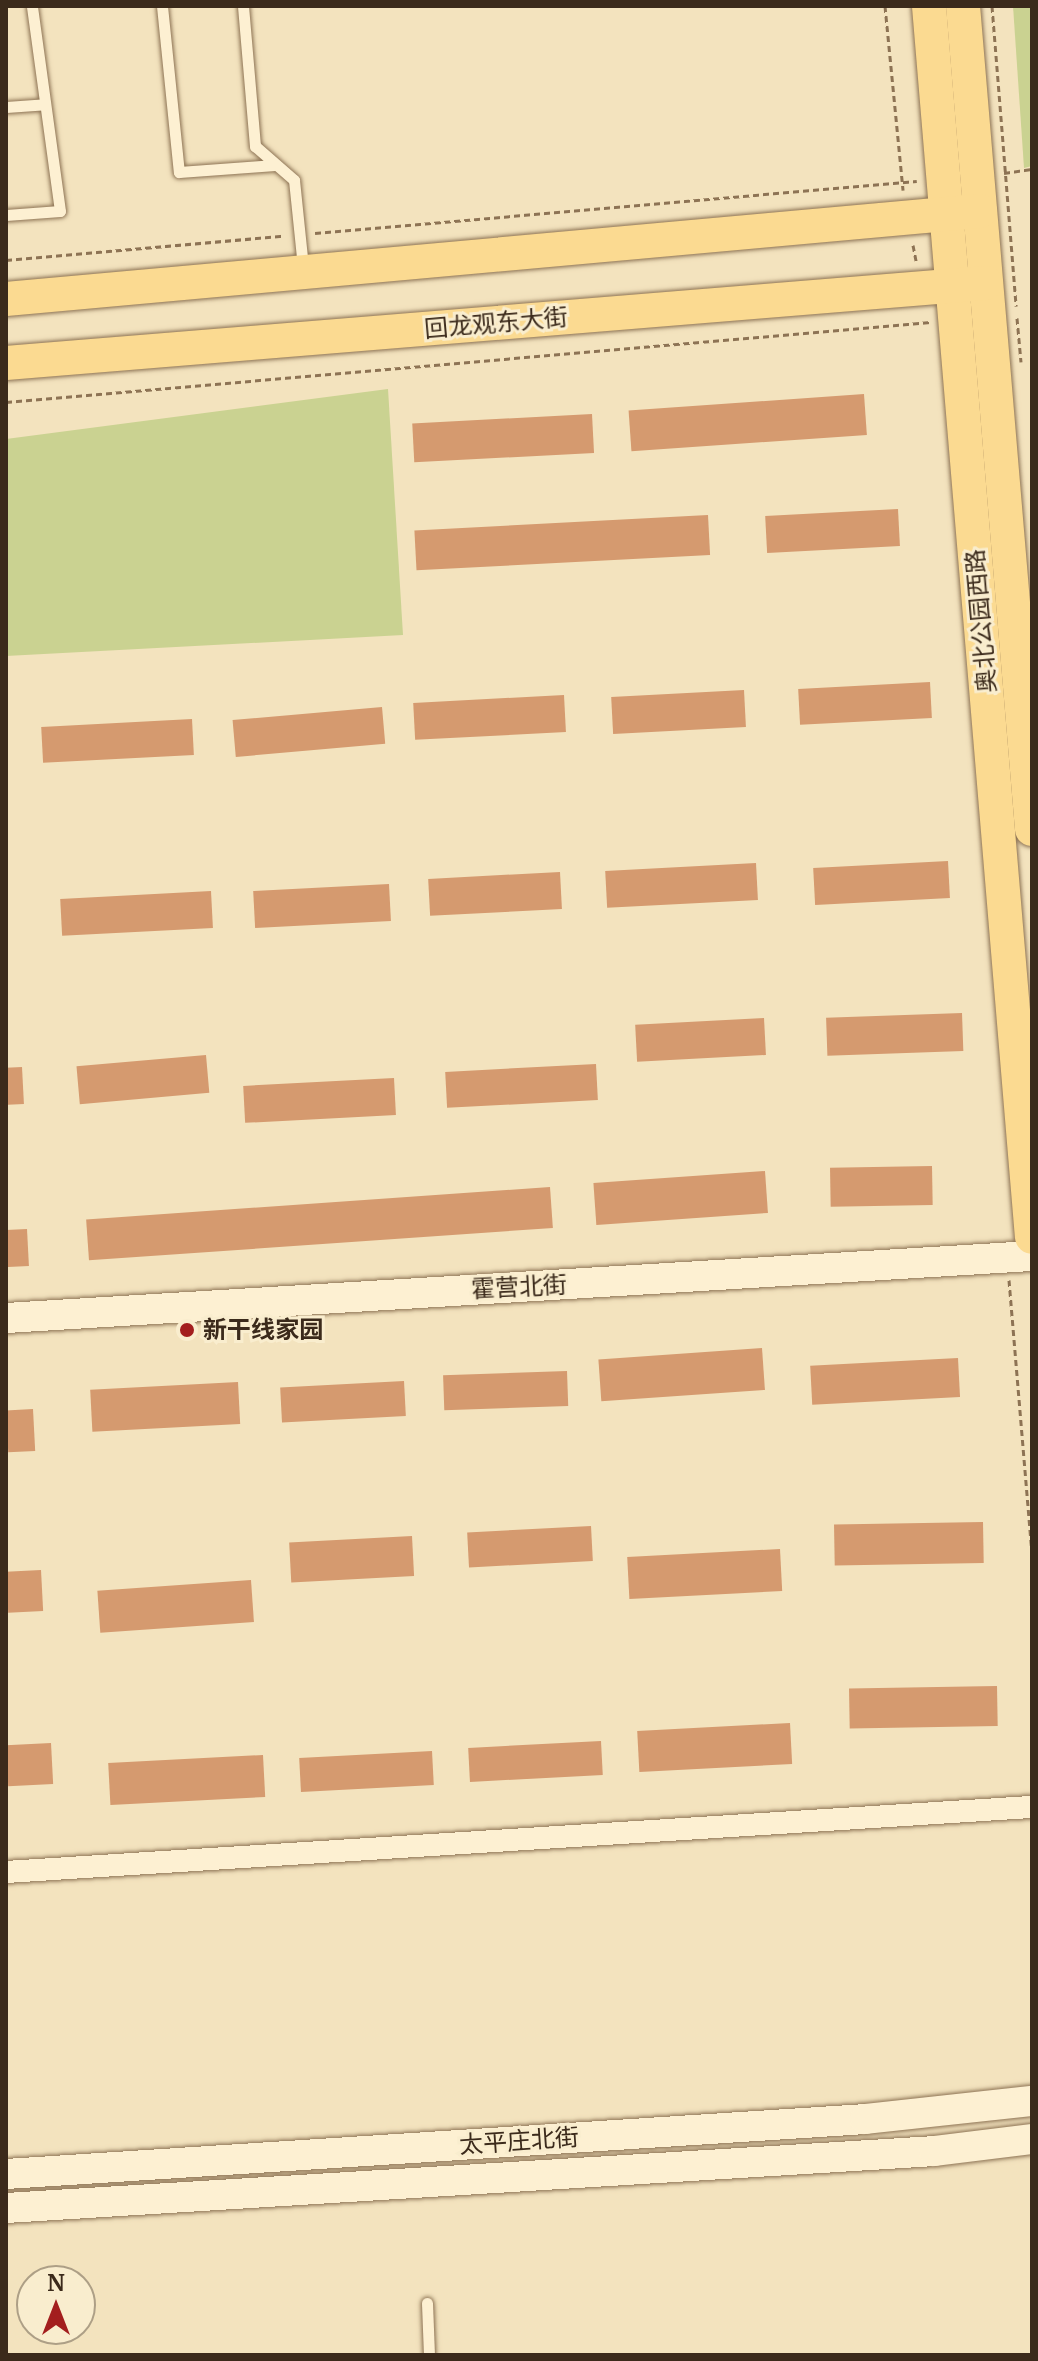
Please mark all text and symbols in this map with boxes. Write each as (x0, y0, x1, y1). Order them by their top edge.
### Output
street label: 回龙观东大街 (423, 302, 569, 344)
street label: 奥北公园西路 (960, 548, 1002, 694)
street label: 霍营北街 (470, 1270, 568, 1304)
place label: 新干线家园 (203, 1316, 323, 1344)
marker: 新干线家园 (178, 1321, 196, 1339)
street label: 太平庄北街 (458, 2122, 580, 2160)
north arrow (16, 2265, 96, 2345)
text: N (47, 2269, 65, 2297)

